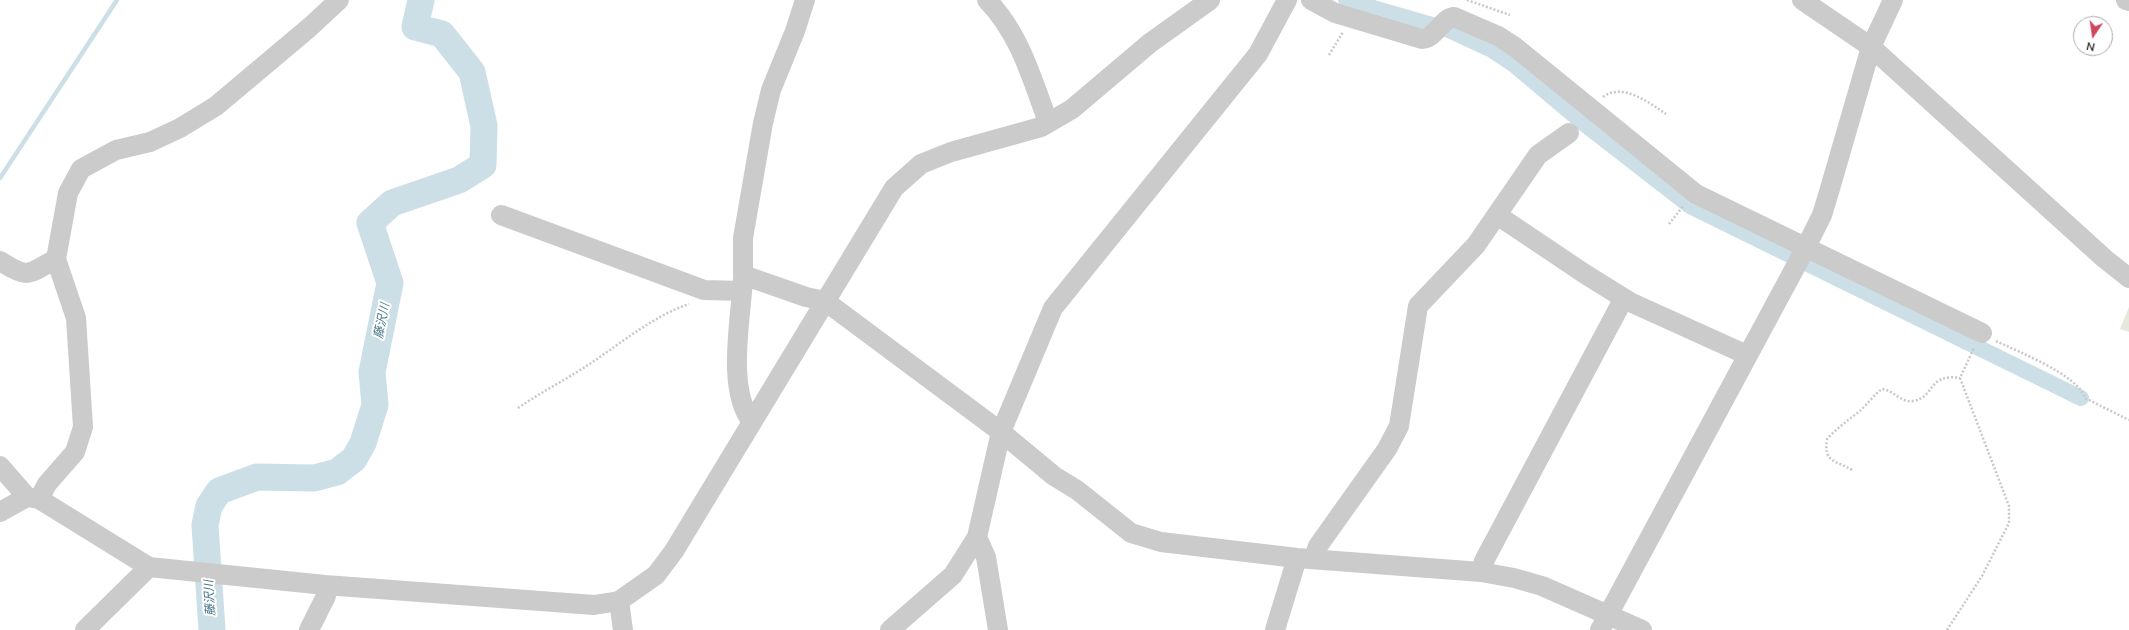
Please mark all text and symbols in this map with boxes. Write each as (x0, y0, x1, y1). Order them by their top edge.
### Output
north arrow (2073, 16, 2113, 56)
text: N (2085, 39, 2096, 54)
water label: 藤沢川 (371, 302, 393, 340)
water label: 藤沢川 (202, 580, 218, 616)

